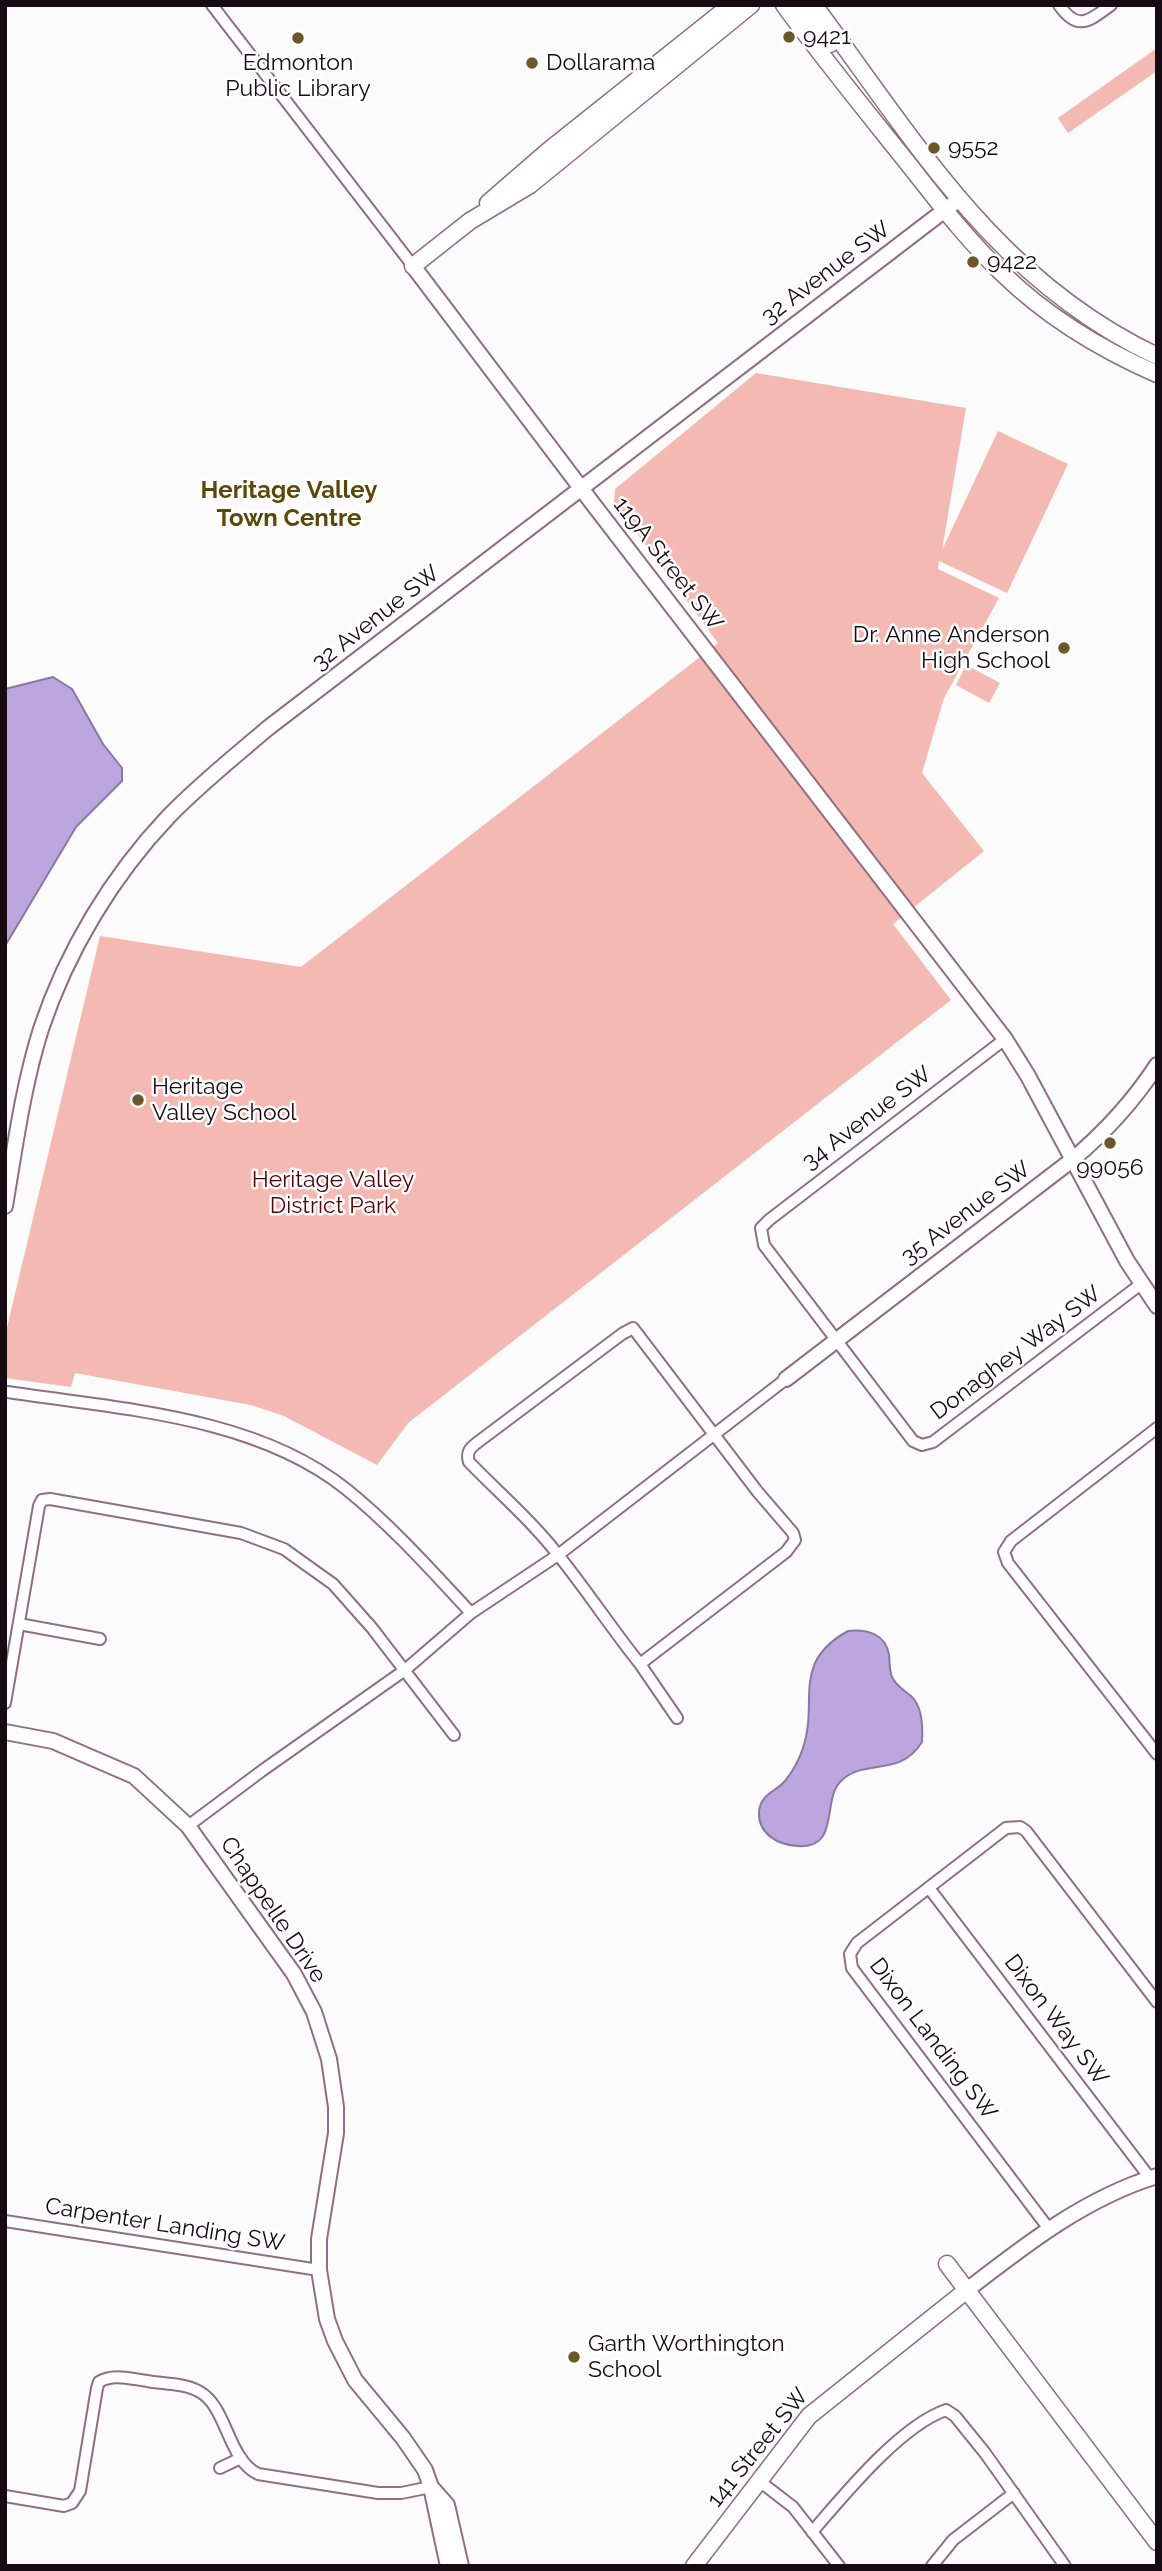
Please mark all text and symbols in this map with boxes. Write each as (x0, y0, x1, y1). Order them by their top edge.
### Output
place label: 9421 (803, 23, 851, 51)
marker: 9421 (781, 29, 797, 45)
marker: Edmonton Public Library (290, 30, 306, 46)
place label: Edmonton Public Library (225, 49, 371, 103)
place label: Dollarama (546, 49, 655, 77)
marker: Dollarama (524, 55, 540, 71)
place label: 9552 (948, 134, 999, 162)
marker: 9552 (926, 140, 942, 156)
street label: 32 Avenue SW (756, 216, 896, 330)
place label: 9422 (987, 248, 1037, 276)
marker: 9422 (965, 254, 981, 270)
district label: Heritage Valley Town Centre (201, 477, 377, 533)
street label: 119A Street SW (607, 492, 729, 636)
street label: 32 Avenue SW (307, 560, 445, 676)
place label: Dr. Anne Anderson High School (853, 621, 1050, 675)
marker: Dr. Anne Anderson High School (1056, 640, 1072, 656)
street label: 34 Avenue SW (797, 1060, 937, 1176)
place label: Heritage Valley School (152, 1073, 297, 1127)
marker: Heritage Valley School (130, 1092, 146, 1108)
marker: 99056 (1102, 1135, 1118, 1151)
place label: 99056 (1076, 1154, 1144, 1182)
street label: 35 Avenue SW (896, 1155, 1036, 1271)
park label: Heritage Valley District Park (252, 1166, 414, 1220)
street label: Donaghey Way SW (925, 1280, 1107, 1426)
street label: Chappelle Drive (214, 1832, 332, 1988)
street label: Dixon Way SW (998, 1949, 1114, 2091)
street label: Dixon Landing SW (863, 1953, 1003, 2125)
street label: Carpenter Landing SW (43, 2192, 287, 2258)
place label: Garth Worthington School (588, 2330, 785, 2384)
marker: Garth Worthington School (566, 2349, 582, 2365)
street label: 141 Street SW (702, 2383, 814, 2513)

